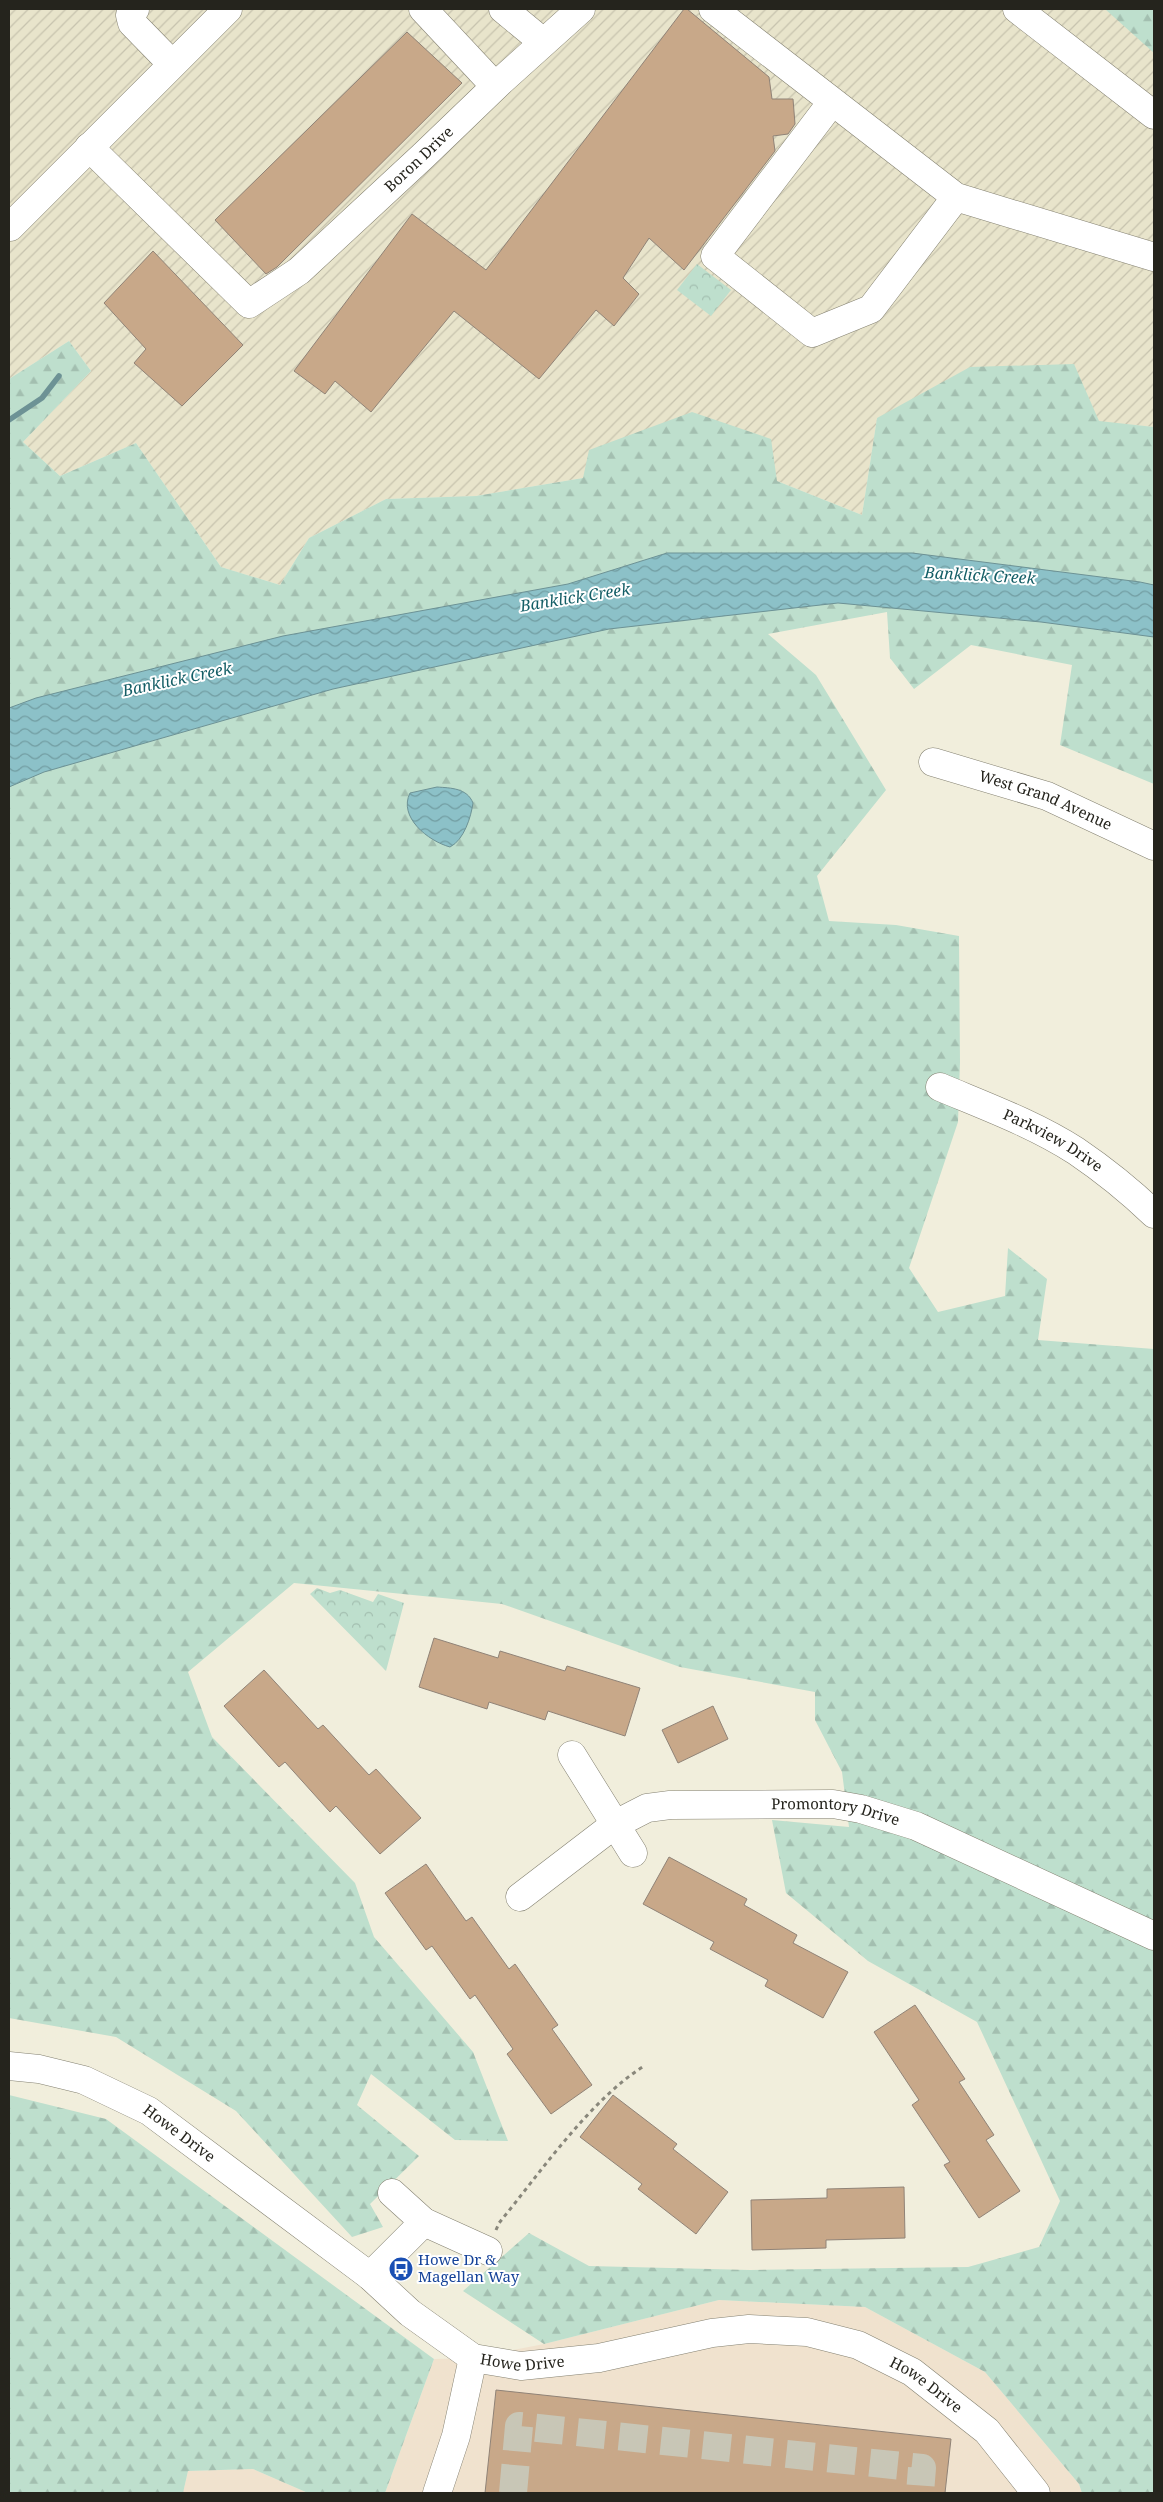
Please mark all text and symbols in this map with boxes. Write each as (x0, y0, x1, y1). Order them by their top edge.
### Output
street label: Boron Drive (380, 121, 457, 196)
water label: Banklick Creek (923, 561, 1037, 589)
water label: Banklick Creek (517, 577, 633, 617)
water label: Banklick Creek (119, 656, 235, 702)
street label: West Grand Avenue (977, 765, 1116, 834)
street label: Parkview Drive (1000, 1104, 1107, 1176)
street label: Promontory Drive (771, 1793, 902, 1829)
street label: Howe Drive (140, 2099, 220, 2166)
place label: Howe Dr & Magellan Way (418, 2249, 520, 2286)
bus stop icon: Howe Dr & Magellan Way (388, 2256, 414, 2282)
street label: Howe Drive (479, 2348, 565, 2375)
street label: Howe Drive (887, 2352, 967, 2417)

